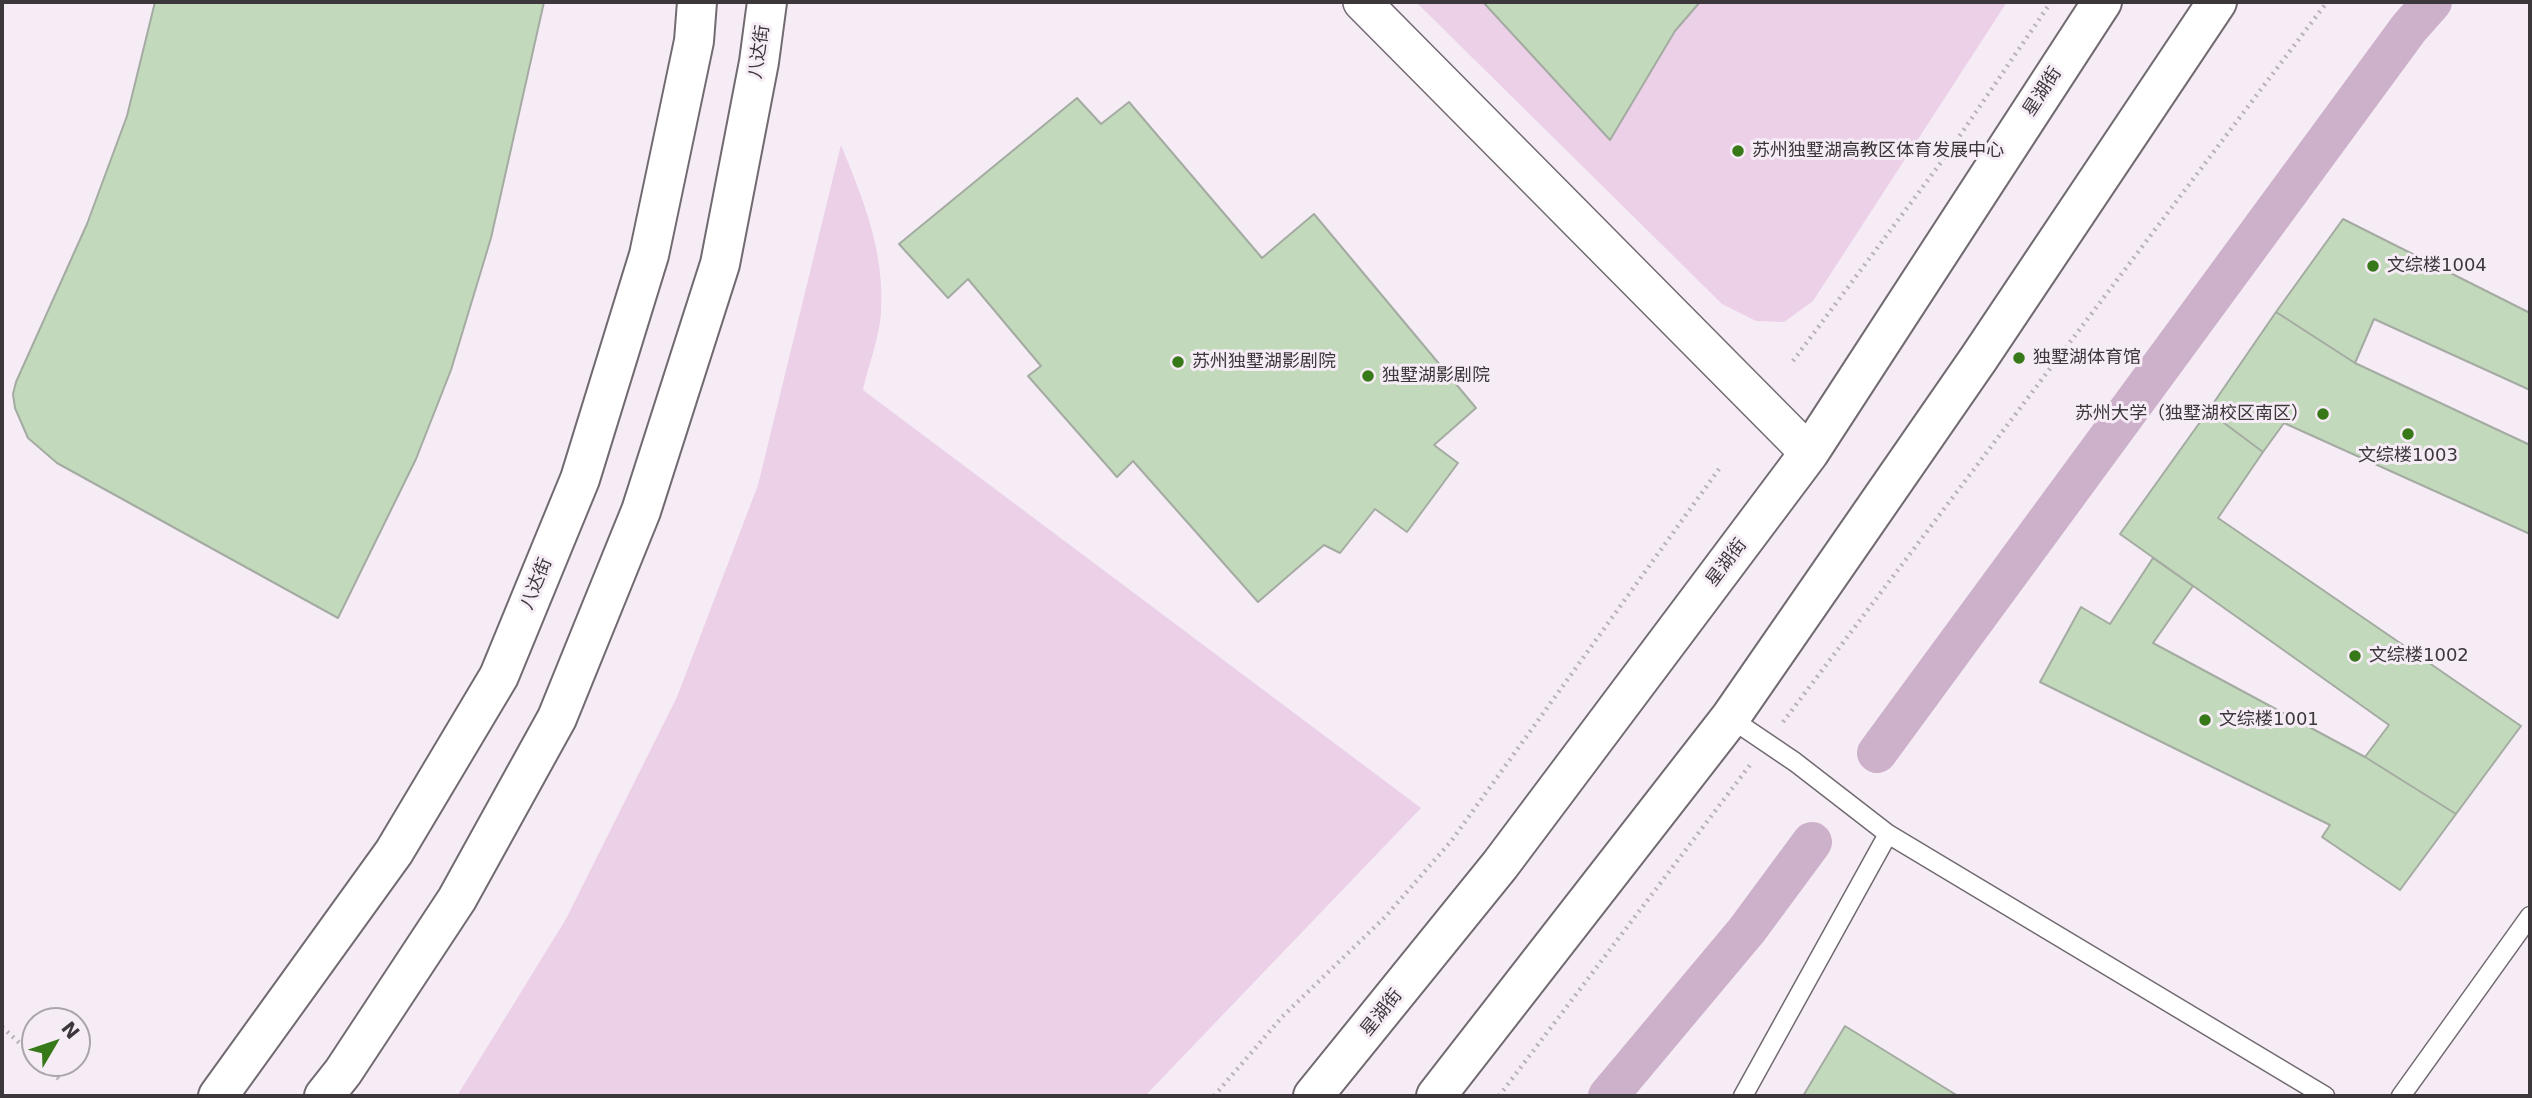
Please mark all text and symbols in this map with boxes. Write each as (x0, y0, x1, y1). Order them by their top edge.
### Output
street label: 八达街 (746, 24, 774, 80)
street label: 星湖街 (2019, 63, 2067, 121)
place label: 苏州独墅湖高教区体育发展中心 (1752, 140, 2004, 162)
marker: 苏州独墅湖高教区体育发展中心 (1730, 143, 1746, 159)
place label: 文综楼1004 (2387, 255, 2487, 277)
marker: 文综楼1004 (2365, 258, 2381, 274)
place label: 独墅湖体育馆 (2033, 347, 2141, 369)
marker: 独墅湖体育馆 (2011, 350, 2027, 366)
place label: 苏州独墅湖影剧院 (1192, 351, 1336, 373)
marker: 苏州独墅湖影剧院 (1170, 354, 1186, 370)
place label: 独墅湖影剧院 (1382, 365, 1490, 387)
marker: 独墅湖影剧院 (1360, 368, 1376, 384)
place label: 苏州大学（独墅湖校区南区） (2075, 403, 2309, 425)
marker: 苏州大学（独墅湖校区南区） (2315, 406, 2331, 422)
marker: 文综楼1003 (2400, 426, 2416, 442)
place label: 文综楼1003 (2358, 445, 2458, 467)
street label: 星湖街 (1702, 535, 1752, 591)
street label: 八达街 (517, 555, 557, 613)
place label: 文综楼1002 (2369, 645, 2469, 667)
marker: 文综楼1002 (2347, 648, 2363, 664)
place label: 文综楼1001 (2219, 709, 2319, 731)
marker: 文综楼1001 (2197, 712, 2213, 728)
street label: 星湖街 (1357, 985, 1407, 1041)
north arrow (21, 1007, 91, 1077)
text: N (57, 1017, 84, 1043)

